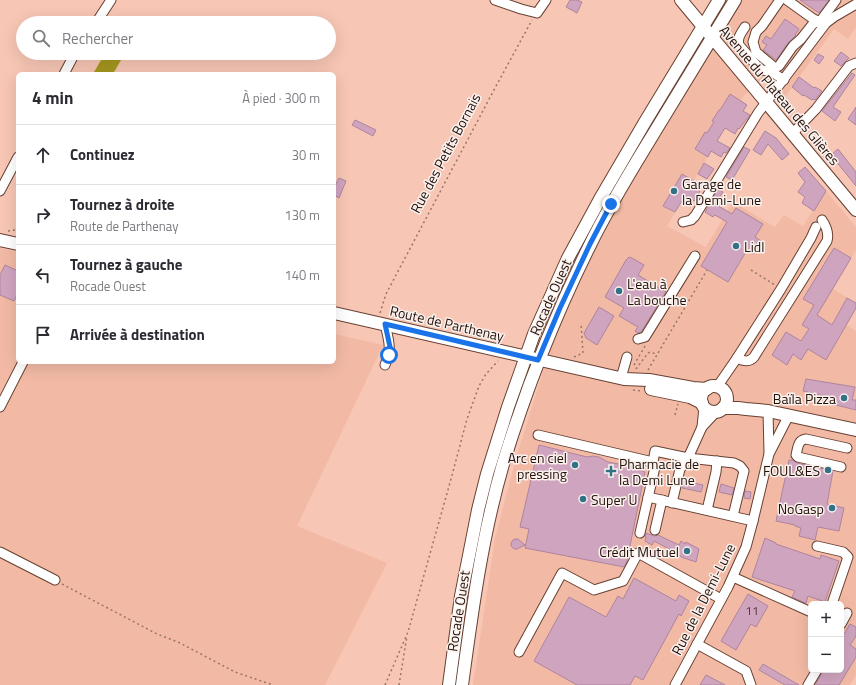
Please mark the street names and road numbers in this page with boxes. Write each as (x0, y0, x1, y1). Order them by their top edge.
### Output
street label: Avenue du Plateau des Glières (715, 20, 845, 170)
street label: Rue des Petits Bornais (405, 89, 485, 217)
street label: Rocade Ouest (524, 255, 576, 339)
street label: Route de Parthenay (388, 300, 506, 346)
street label: Rue de la Demi-Lune (666, 540, 740, 658)
street label: Rocade Ouest (441, 569, 475, 653)

